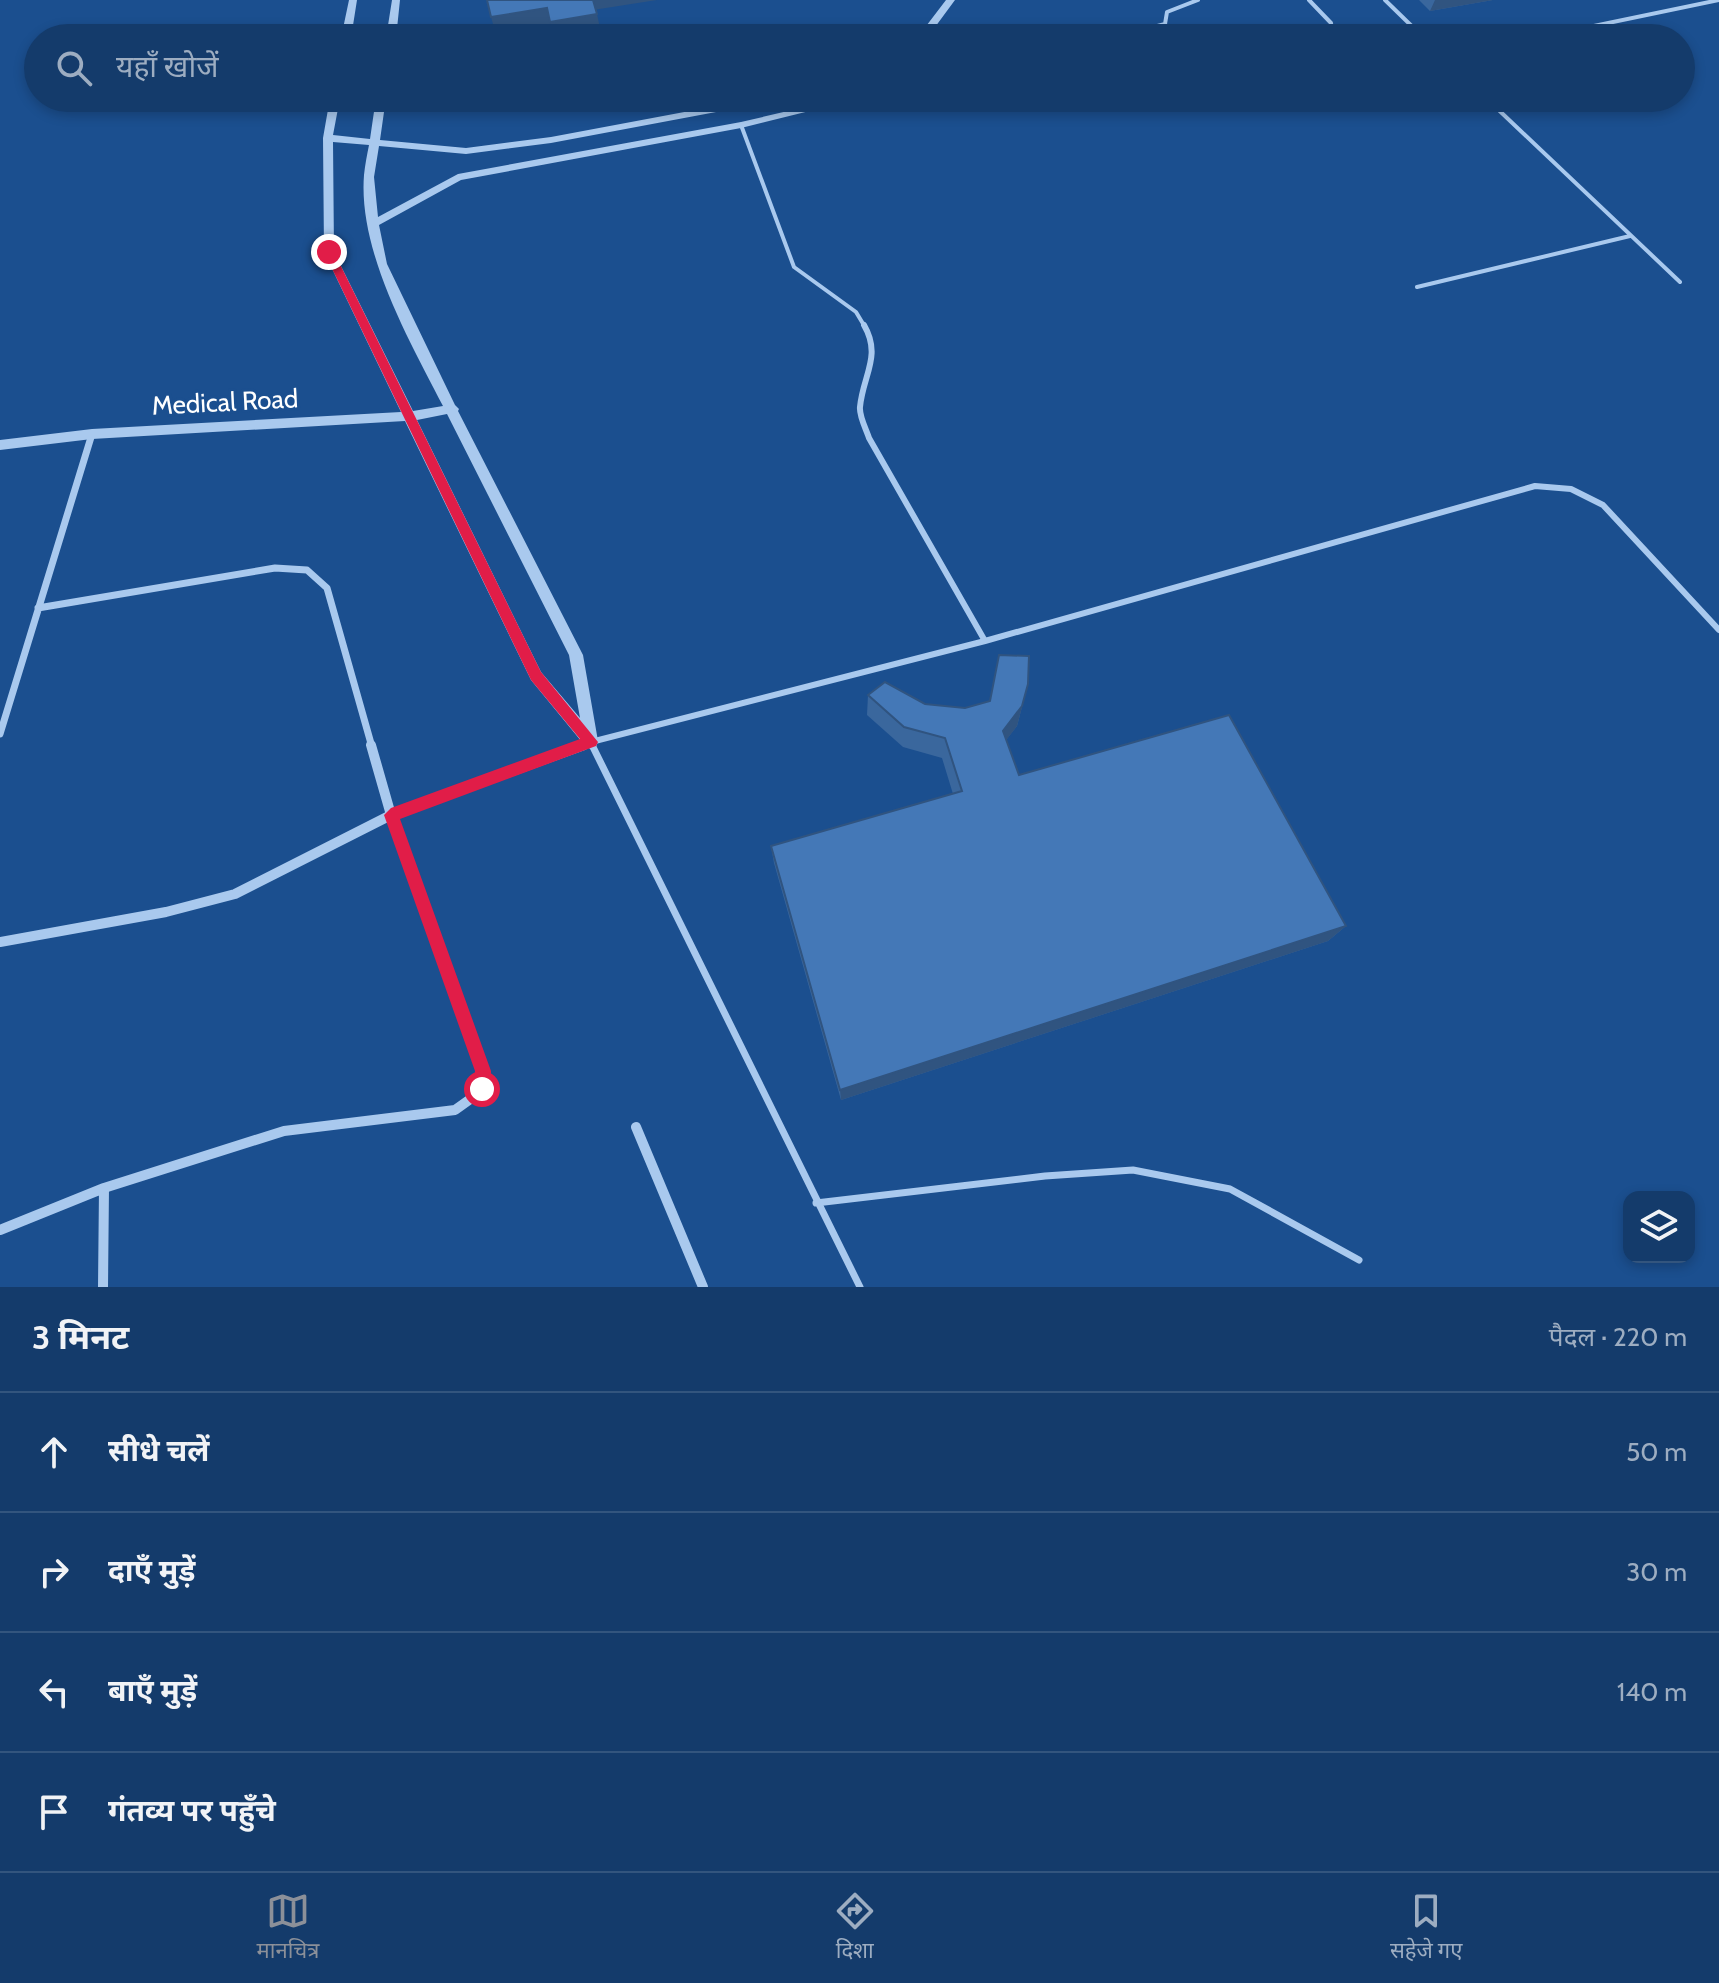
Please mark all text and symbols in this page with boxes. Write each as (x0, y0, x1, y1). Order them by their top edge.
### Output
search box (24, 24, 1695, 112)
icon: search (52, 46, 96, 90)
text: यहाँ खोजें (116, 48, 218, 85)
route end (311, 234, 347, 270)
street label: Medical Road (151, 382, 299, 422)
route start (464, 1071, 500, 1107)
map controls (1623, 1191, 1695, 1263)
button: layers (1623, 1191, 1695, 1263)
text: 3 मिनट (32, 1316, 129, 1358)
text: पैदल · 220 m (1549, 1321, 1687, 1353)
icon: ahead (32, 1430, 76, 1474)
text: सीधे चलें (108, 1432, 209, 1469)
text: 50 m (1626, 1436, 1687, 1468)
icon: right (32, 1550, 76, 1594)
text: दाएँ मुड़ें (108, 1552, 195, 1589)
text: 30 m (1626, 1556, 1687, 1588)
icon: left (32, 1670, 76, 1714)
text: बाएँ मुड़ें (108, 1672, 197, 1709)
text: 140 m (1617, 1676, 1687, 1708)
icon: arrive (32, 1790, 76, 1834)
text: गंतव्य पर पहुँचे (108, 1792, 276, 1829)
tab: मानचित्र (257, 1889, 320, 1967)
tab: दिशा (833, 1889, 877, 1967)
tab: सहेजे गए (1390, 1889, 1462, 1967)

